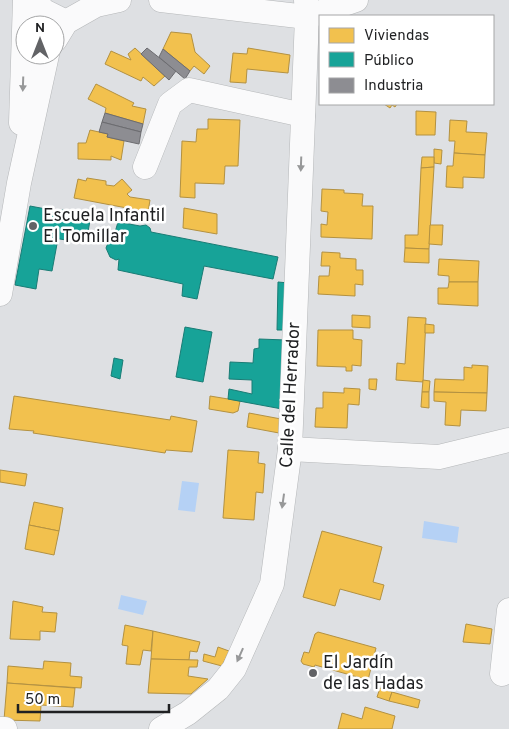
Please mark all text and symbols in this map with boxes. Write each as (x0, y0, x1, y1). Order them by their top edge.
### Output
north arrow (15, 15, 65, 65)
legend (319, 15, 494, 105)
text: N (35, 20, 45, 37)
text: Viviendas (364, 27, 429, 46)
text: Público (364, 52, 414, 71)
one-way arrow (18, 76, 26, 92)
text: Industria (364, 77, 423, 96)
one-way arrow (297, 156, 305, 172)
place label: Escuela Infantil El Tomillar (43, 205, 165, 249)
marker: Escuela Infantil El Tomillar (27, 220, 39, 232)
street label: Calle del Herrador (276, 321, 306, 469)
one-way arrow (279, 493, 287, 509)
one-way arrow (235, 648, 244, 663)
place label: El Jardín de las Hadas (323, 652, 424, 696)
marker: El Jardín de las Hadas (307, 667, 319, 679)
scale bar (18, 682, 169, 714)
text: 50 m (25, 691, 60, 710)

